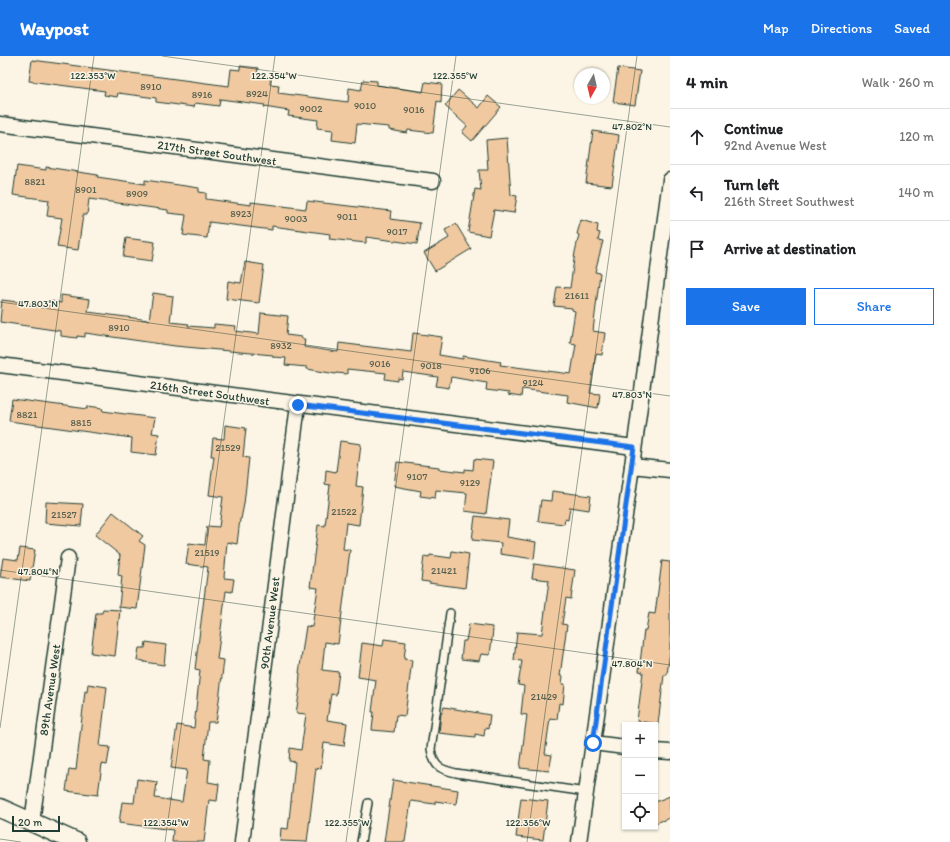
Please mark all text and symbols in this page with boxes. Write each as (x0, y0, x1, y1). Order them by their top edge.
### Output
text: Waypost (20, 17, 89, 40)
text: Map (763, 20, 789, 37)
text: Directions (811, 20, 872, 37)
text: Saved (894, 20, 930, 37)
north arrow (574, 68, 610, 104)
text: 122.353°W (70, 69, 116, 82)
text: 122.354°W (251, 69, 297, 82)
text: 122.355°W (432, 69, 478, 82)
text: 4 min (686, 72, 728, 92)
text: Walk · 260 m (862, 75, 934, 90)
house number: 8910 (140, 80, 162, 93)
house number: 8924 (246, 87, 268, 100)
house number: 8916 (192, 88, 212, 101)
house number: 9010 (354, 99, 376, 112)
house number: 9002 (300, 102, 323, 115)
house number: 9016 (403, 103, 425, 116)
text: 47.802°N (612, 120, 652, 133)
text: Continue (724, 120, 783, 138)
icon: ahead (686, 126, 708, 148)
text: 120 m (899, 129, 934, 144)
street label: 217th Street Southwest (157, 138, 278, 168)
text: 92nd Avenue West (724, 138, 827, 153)
house number: 8821 (25, 175, 46, 188)
text: Turn left (724, 176, 779, 194)
icon: left (686, 182, 708, 204)
house number: 8901 (75, 183, 97, 196)
text: 140 m (898, 185, 934, 200)
house number: 8909 (126, 187, 148, 200)
text: 216th Street Southwest (724, 194, 854, 209)
house number: 8923 (230, 207, 252, 220)
house number: 9011 (337, 210, 358, 223)
house number: 9003 (285, 212, 308, 225)
house number: 9017 (387, 225, 408, 238)
icon: arrive (686, 238, 708, 260)
text: Arrive at destination (724, 240, 856, 258)
button: Save (686, 288, 806, 325)
button: Share (814, 288, 934, 325)
house number: 21611 (565, 289, 590, 302)
text: 47.803°N (18, 297, 58, 310)
house number: 8910 (108, 321, 130, 334)
house number: 8932 (270, 339, 292, 352)
house number: 9016 (369, 357, 391, 370)
house number: 9018 (420, 359, 442, 372)
house number: 9106 (469, 364, 491, 377)
house number: 9124 (522, 376, 544, 389)
street label: 216th Street Southwest (149, 378, 271, 408)
text: 47.803°N (612, 388, 652, 401)
route end (289, 396, 307, 414)
house number: 8821 (17, 408, 38, 421)
house number: 8815 (71, 416, 91, 429)
house number: 21529 (215, 441, 241, 454)
house number: 9107 (407, 470, 428, 483)
house number: 9129 (460, 476, 480, 489)
house number: 21522 (331, 505, 358, 518)
house number: 21527 (51, 508, 77, 521)
house number: 21519 (194, 546, 220, 559)
house number: 21421 (431, 564, 457, 577)
text: 47.804°N (18, 565, 59, 578)
street label: 90th Avenue West (257, 575, 283, 670)
street label: 89th Avenue West (37, 643, 63, 737)
text: 47.804°N (612, 657, 653, 670)
house number: 21429 (531, 690, 557, 703)
map controls (622, 722, 658, 830)
button: + (622, 722, 658, 758)
route start (584, 734, 602, 752)
button: − (622, 758, 658, 794)
button: locate (622, 794, 658, 830)
scale bar (12, 814, 60, 833)
text: 20 m (18, 816, 42, 829)
text: 122.354°W (143, 816, 189, 829)
text: 122.355°W (324, 816, 370, 829)
text: 122.356°W (505, 816, 551, 829)

